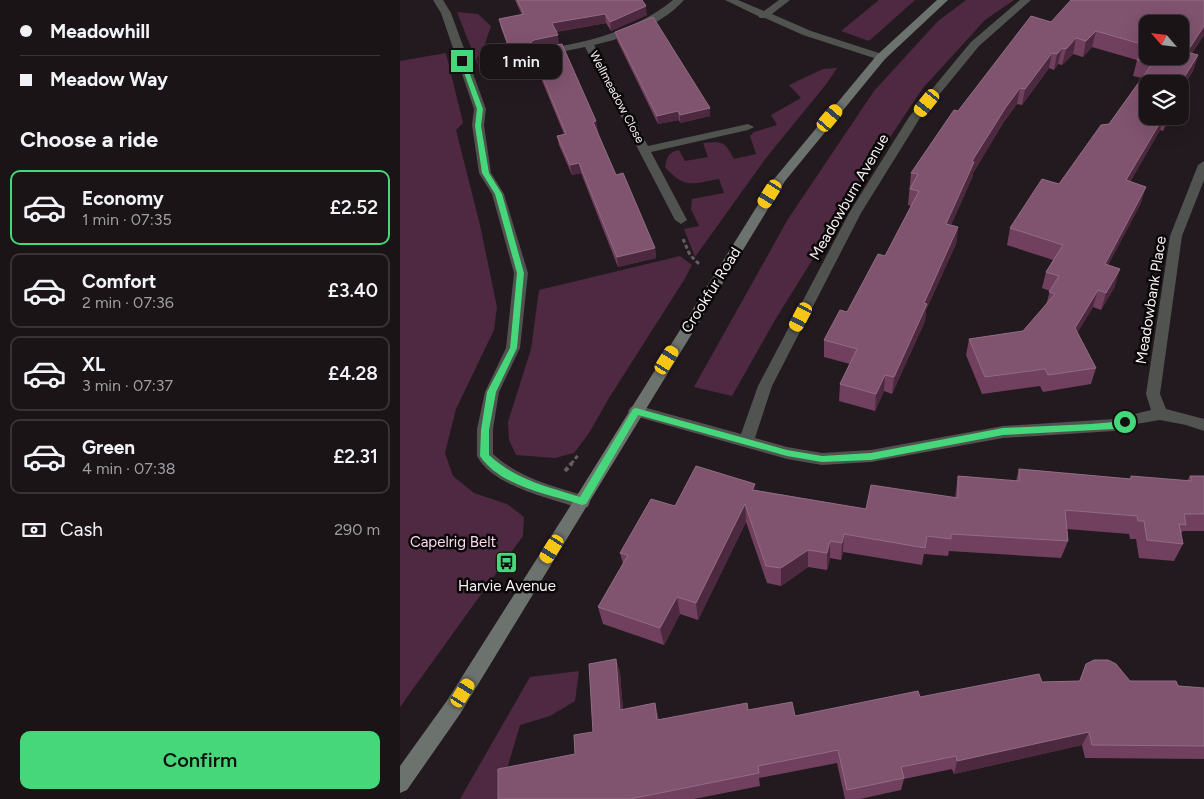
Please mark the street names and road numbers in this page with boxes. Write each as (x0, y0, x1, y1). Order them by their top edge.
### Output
street label: Wellmeadow Close (587, 49, 647, 146)
street label: Meadowburn Avenue (806, 131, 892, 263)
street label: Meadowbank Place (1132, 235, 1170, 365)
street label: Crookfur Road (677, 244, 745, 336)

